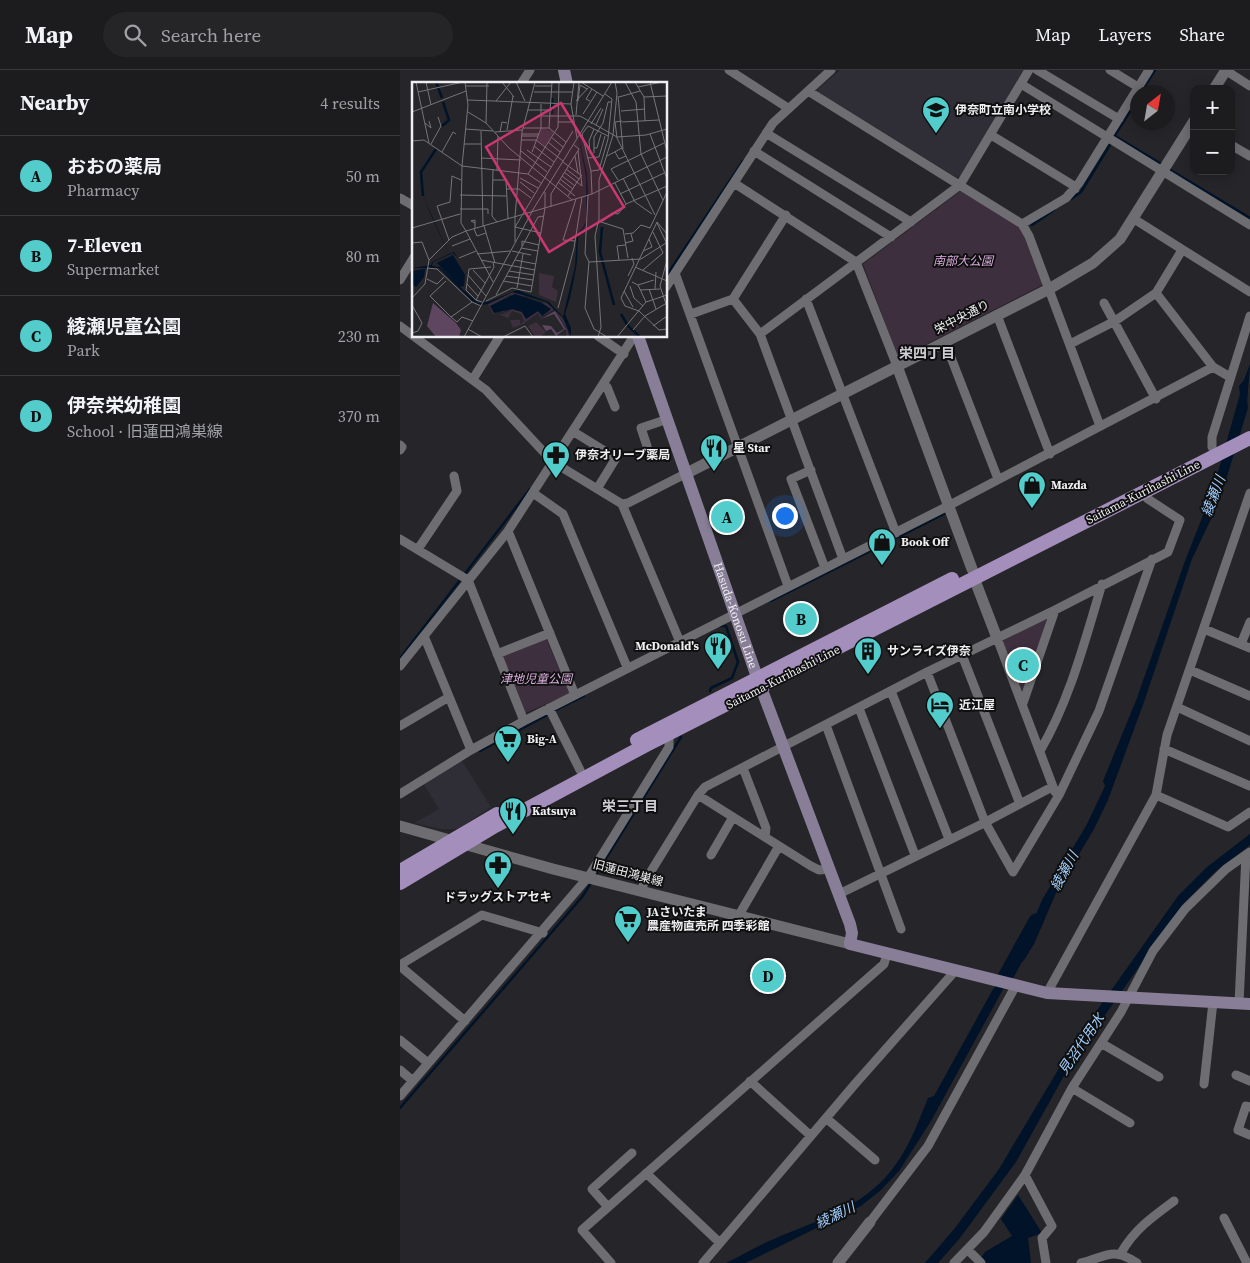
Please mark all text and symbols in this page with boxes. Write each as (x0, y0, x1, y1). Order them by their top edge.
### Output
search box (103, 12, 453, 57)
text: Map (25, 18, 73, 51)
icon: search (121, 21, 149, 49)
text: Search here (161, 22, 261, 48)
text: Map (1035, 22, 1070, 47)
text: Layers (1098, 22, 1151, 47)
text: Share (1179, 22, 1225, 47)
inset map (412, 82, 668, 338)
north arrow (1130, 85, 1175, 130)
map controls (1190, 85, 1235, 175)
button: + (1190, 85, 1235, 130)
text: Nearby (20, 88, 90, 117)
text: 4 results (320, 92, 380, 114)
school or university icon: 伊奈町立南小学校 (921, 95, 951, 134)
place label: 伊奈町立南小学校 (955, 102, 1051, 118)
button: − (1190, 130, 1235, 175)
text: おおの薬局 (67, 153, 162, 179)
text: A (31, 165, 41, 187)
text: 50 m (346, 165, 380, 187)
text: Pharmacy (67, 179, 139, 201)
text: 7-Eleven (67, 232, 142, 258)
text: B (31, 245, 41, 267)
text: 80 m (346, 245, 380, 267)
park label: 南部大公園 (933, 253, 995, 269)
text: Supermarket (67, 258, 159, 280)
street label: 栄中央通り (932, 296, 992, 338)
text: 綾瀬児童公園 (67, 313, 181, 339)
text: C (31, 325, 41, 347)
text: 230 m (338, 325, 380, 347)
text: Park (67, 339, 100, 361)
district label: 栄四丁目 (899, 343, 955, 363)
text: 伊奈栄幼稚園 (67, 392, 181, 418)
text: D (30, 405, 42, 427)
text: 370 m (338, 405, 380, 427)
text: School · 旧蓮田鴻巣線 (67, 420, 223, 442)
restaurant icon: 星 Star (699, 433, 729, 472)
pharmacy icon: 伊奈オリーブ薬局 (541, 440, 571, 479)
place label: 星 Star (733, 440, 771, 456)
place label: 伊奈オリーブ薬局 (575, 447, 670, 463)
street label: Saitama-Kurihashi Line (1083, 456, 1203, 528)
shop icon: Mazda (1017, 470, 1047, 509)
water label: 綾瀬川 (1196, 471, 1231, 519)
place label: Mazda (1051, 477, 1087, 493)
pin: A (711, 498, 743, 536)
your location (772, 503, 798, 529)
shop icon: Book Off (867, 527, 897, 566)
place label: Book Off (901, 534, 951, 550)
street label: Hasuda-Konosu Line (710, 560, 761, 671)
pin: B (785, 600, 817, 638)
restaurant icon: McDonald's (703, 631, 733, 670)
building icon: サンライズ伊奈 (853, 636, 883, 675)
place label: McDonald's (635, 638, 700, 654)
street label: Saitama-Kurihashi Line (723, 641, 843, 713)
place label: サンライズ伊奈 (887, 643, 971, 659)
pin: C (1007, 646, 1039, 684)
park label: 津地児童公園 (500, 671, 574, 687)
hotel icon: 近江屋 (925, 690, 955, 729)
place label: 近江屋 (959, 697, 995, 713)
supermarket icon: Big-A (493, 724, 523, 763)
place label: Big-A (527, 731, 557, 747)
restaurant icon: Katsuya (498, 796, 528, 835)
district label: 栄三丁目 (602, 796, 658, 816)
place label: Katsuya (532, 803, 577, 819)
water label: 綾瀬川 (1045, 846, 1084, 894)
pharmacy icon: ドラッグストアセキ (483, 850, 513, 889)
street label: 旧蓮田鴻巣線 (591, 856, 665, 890)
place label: ドラッグストアセキ (444, 889, 552, 905)
supermarket icon: JAさいたま 農産物直売所 四季彩館 (613, 904, 643, 943)
place label: JAさいたま 農産物直売所 四季彩館 (646, 904, 770, 934)
pin: D (752, 957, 784, 995)
water label: 見沼代用水 (1053, 1008, 1110, 1079)
water label: 綾瀬川 (812, 1196, 860, 1233)

